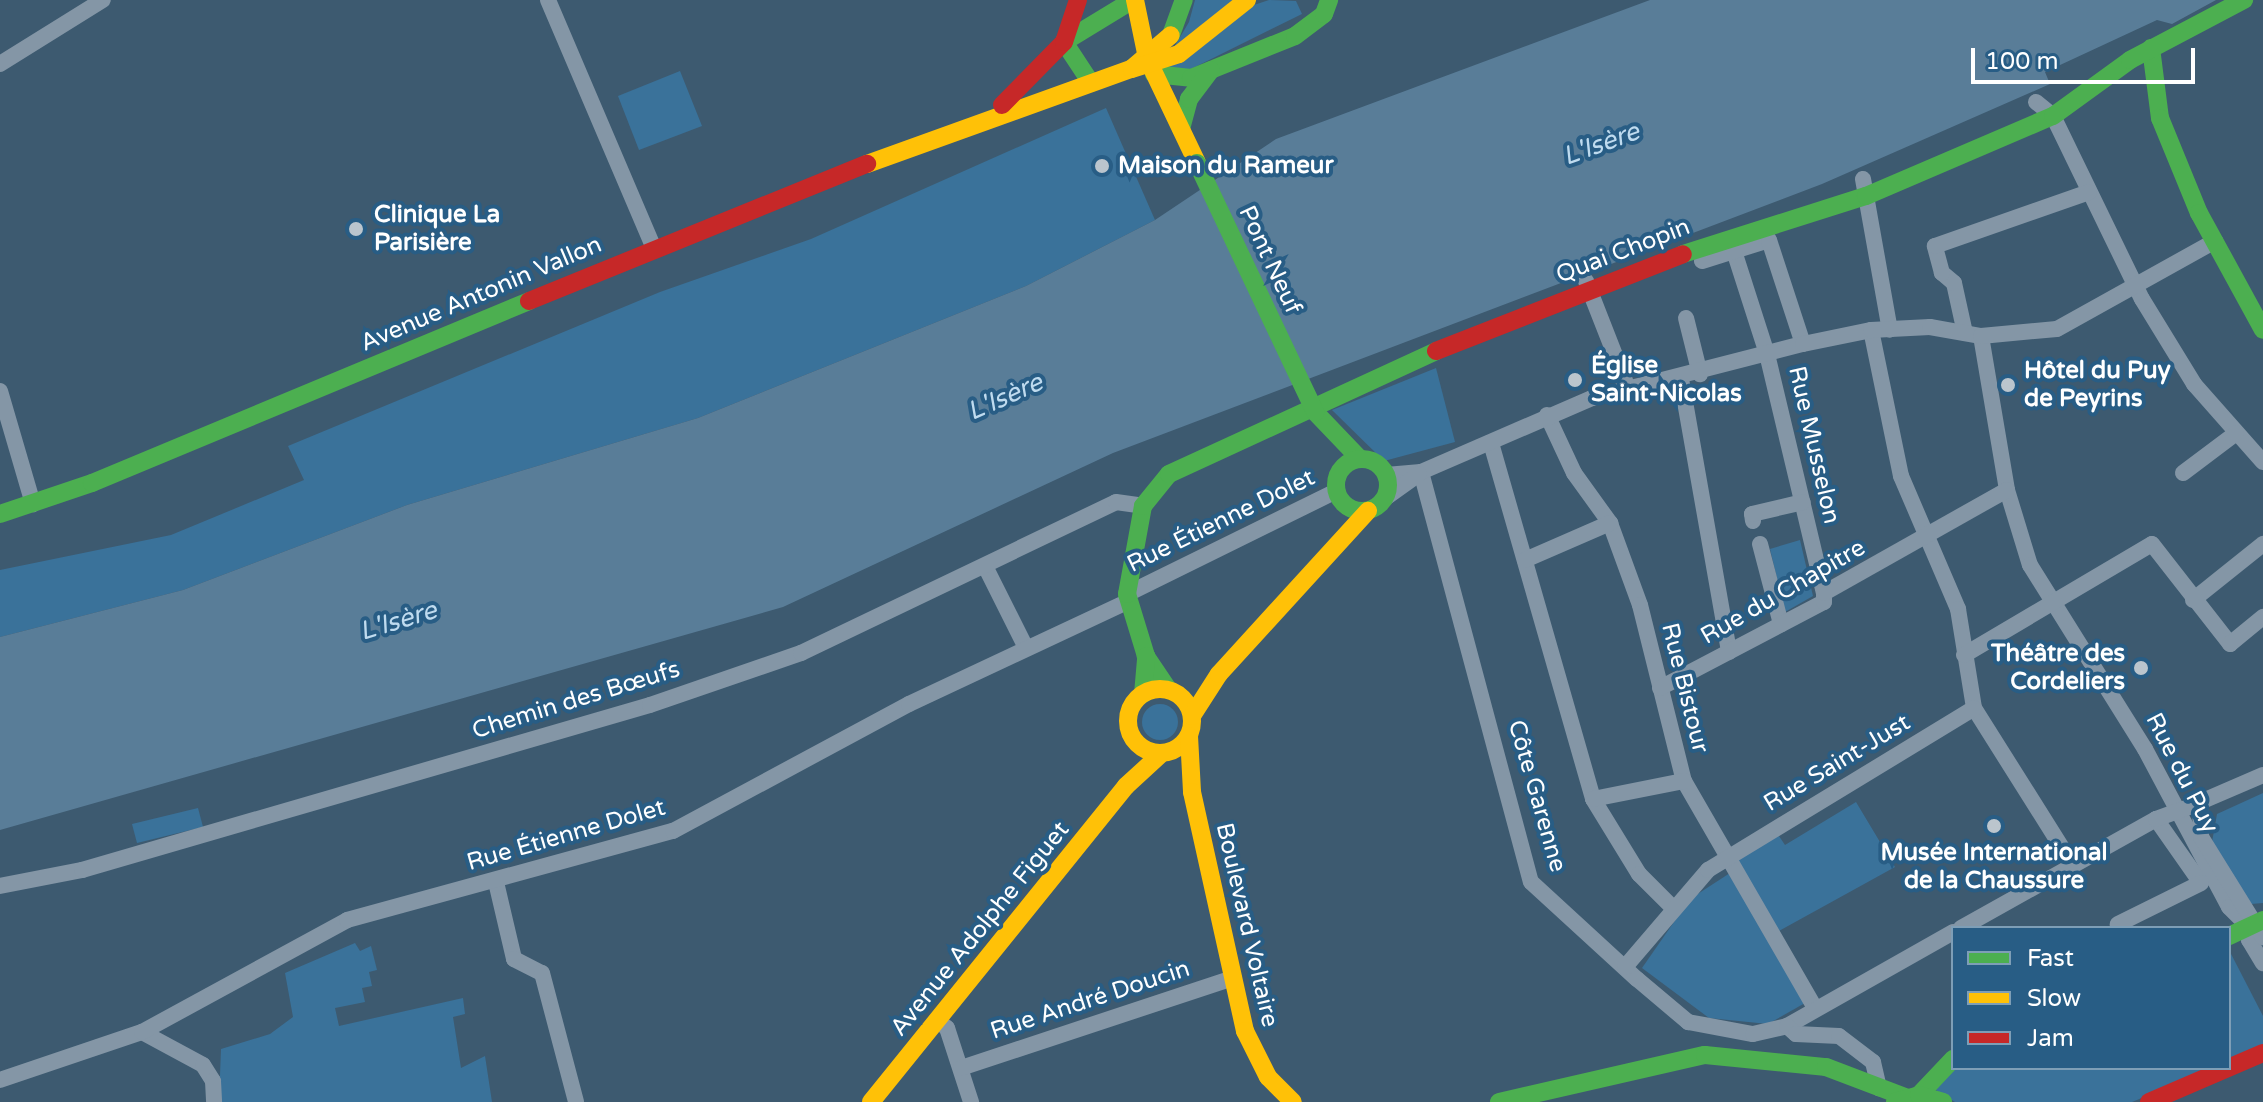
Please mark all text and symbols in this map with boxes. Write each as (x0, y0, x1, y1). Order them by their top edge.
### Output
scale bar (1975, 32, 2199, 82)
text: 100 m (1985, 47, 2059, 76)
water label: L'Isère (1558, 116, 1644, 172)
place label: Maison du Rameur (1118, 152, 1334, 180)
marker: Maison du Rameur (1093, 157, 1111, 175)
place label: Clinique La Parisière (374, 201, 500, 257)
street label: Pont Neuf (1232, 201, 1308, 319)
street label: Quai Chopin (1552, 212, 1694, 290)
marker: Clinique La Parisière (345, 218, 367, 240)
street label: Avenue Antonin Vallon (356, 230, 606, 358)
place label: Église Saint-Nicolas (1591, 352, 1742, 408)
place label: Hôtel du Puy de Peyrins (2024, 357, 2171, 413)
street label: Rue Musselon (1782, 363, 1846, 527)
water label: L'Isère (962, 367, 1048, 427)
marker: Église Saint-Nicolas (1566, 371, 1584, 389)
marker: Hôtel du Puy de Peyrins (1999, 376, 2017, 394)
street label: Rue Étienne Dolet (1123, 463, 1319, 579)
street label: Rue du Chapitre (1696, 533, 1870, 651)
water label: L'Isère (355, 594, 441, 648)
street label: Rue Bistour (1655, 620, 1715, 756)
place label: Théâtre des Cordeliers (1991, 640, 2125, 696)
street label: Chemin des Bœufs (469, 655, 683, 745)
marker: Théâtre des Cordeliers (2132, 659, 2150, 677)
street label: Rue Saint-Just (1759, 708, 1915, 818)
street label: Rue du Puy (2139, 708, 2225, 838)
street label: Côte Garenne (1502, 717, 1572, 875)
street label: Rue Étienne Dolet (463, 793, 669, 877)
street label: Avenue Adolphe Figuet (885, 816, 1075, 1042)
marker: Musée International de la Chaussure (1985, 817, 2003, 835)
street label: Boulevard Voltaire (1210, 820, 1284, 1030)
place label: Musée International de la Chaussure (1881, 839, 2107, 895)
legend (1951, 926, 2231, 1070)
text: Fast (2027, 944, 2074, 973)
street label: Rue André Doucin (987, 954, 1193, 1046)
text: Slow (2027, 984, 2081, 1013)
text: Jam (2027, 1024, 2074, 1053)

